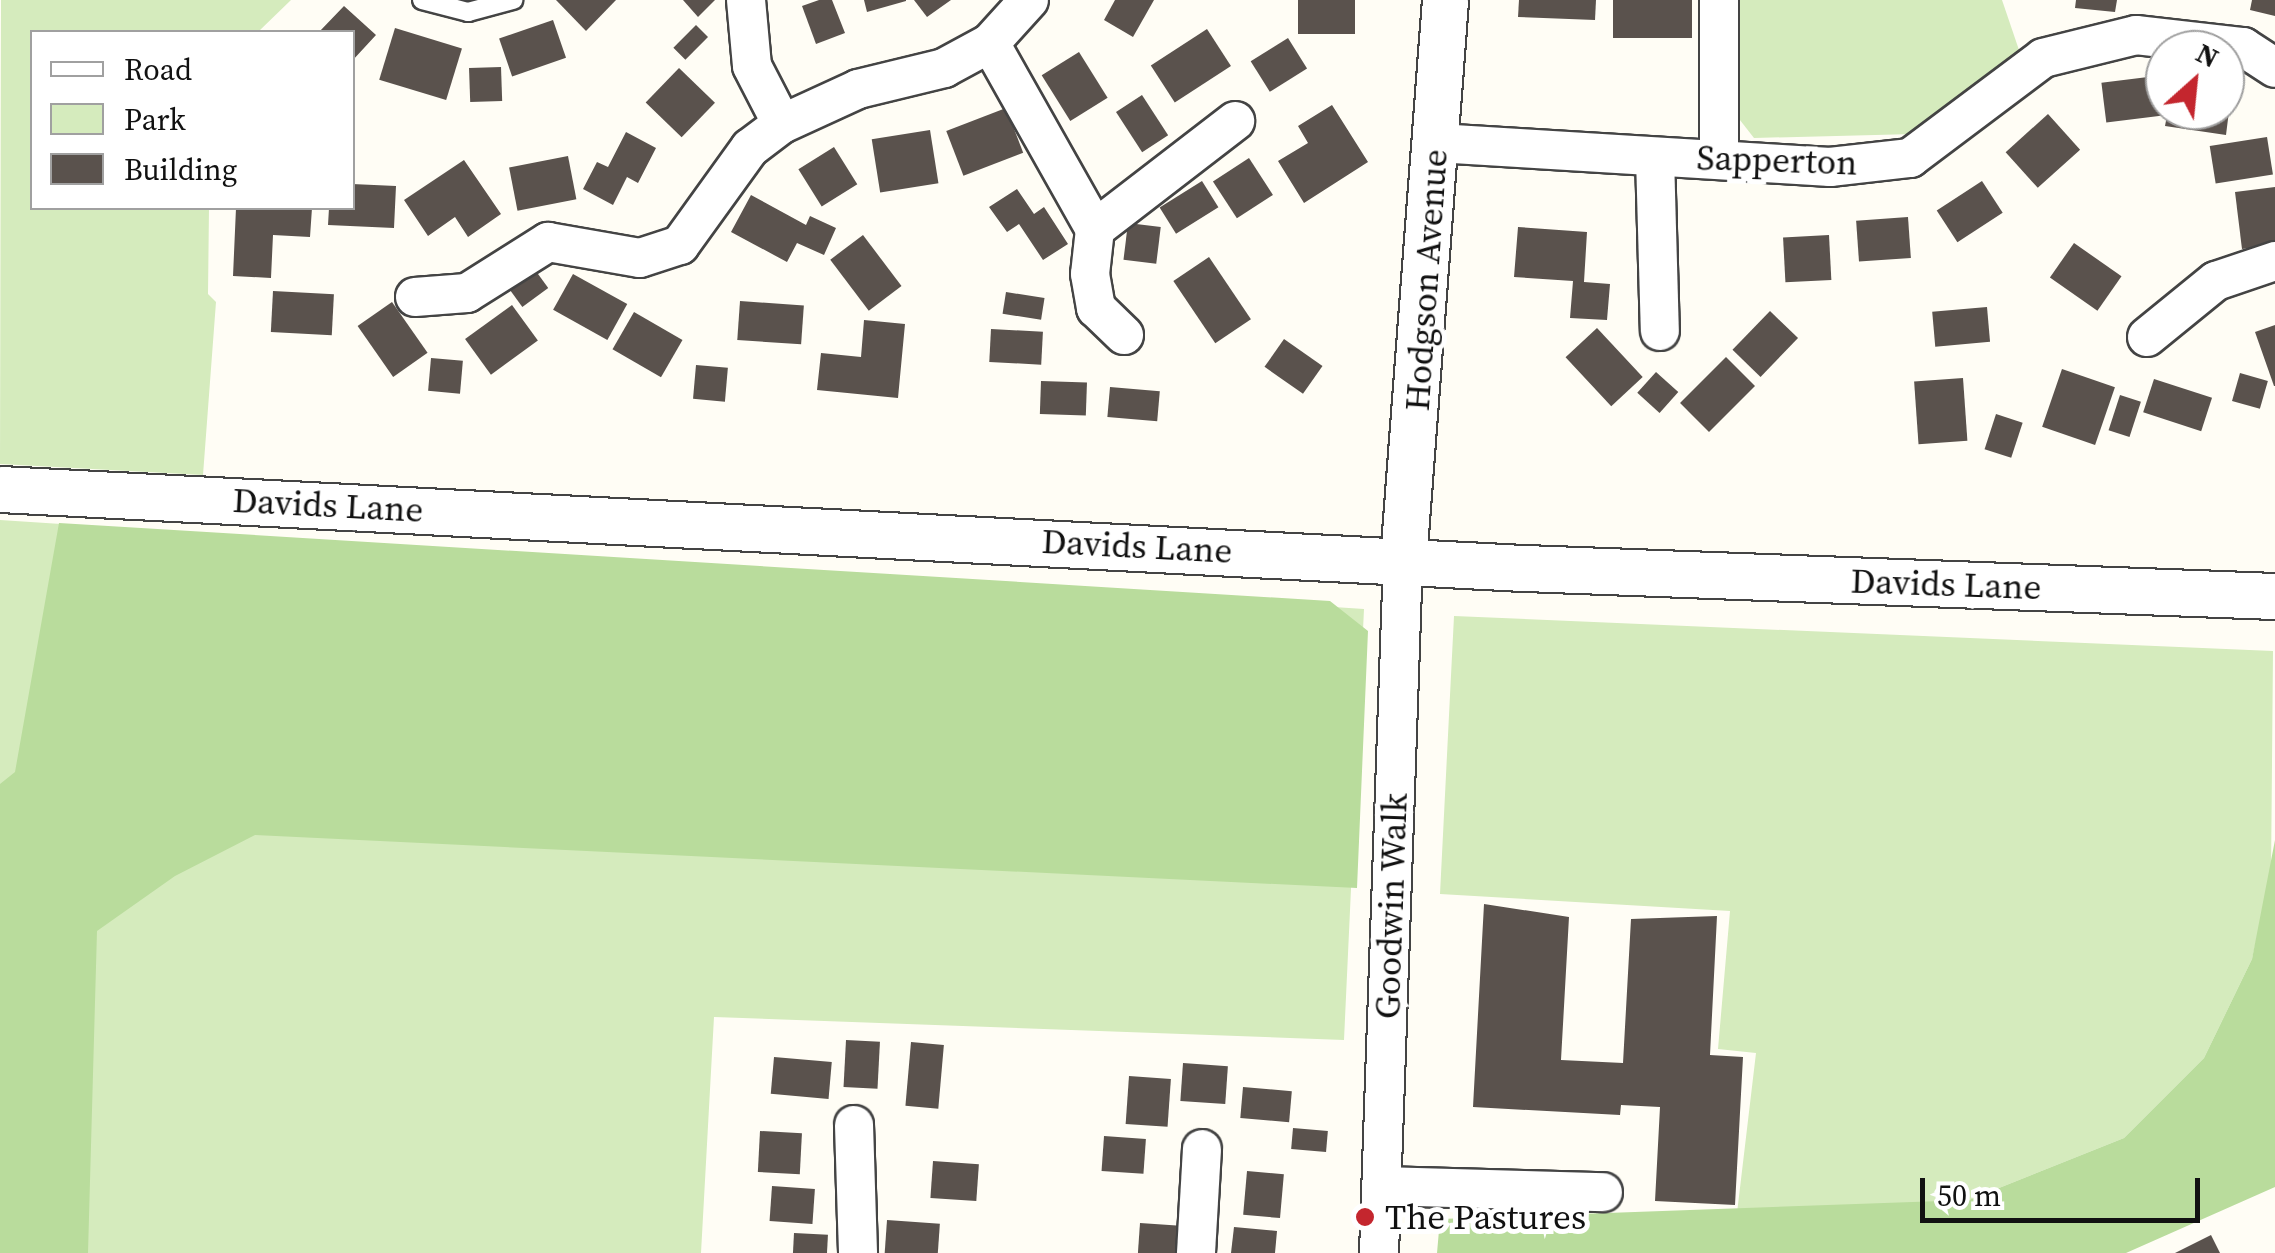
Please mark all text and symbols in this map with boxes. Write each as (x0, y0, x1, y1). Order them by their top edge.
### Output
legend (30, 30, 355, 210)
north arrow (2145, 30, 2245, 130)
text: N (2190, 33, 2225, 77)
text: Road (124, 49, 192, 90)
text: Park (124, 99, 186, 140)
street label: Sapperton (1696, 136, 1858, 184)
street label: Hodgson Avenue (1396, 148, 1456, 412)
text: Building (124, 149, 237, 190)
street label: Davids Lane (232, 479, 424, 531)
street label: Davids Lane (1041, 520, 1233, 572)
street label: Davids Lane (1850, 560, 2042, 608)
street label: Goodwin Walk (1366, 792, 1416, 1020)
scale bar (1925, 1158, 2205, 1220)
text: 50 m (1937, 1175, 2001, 1216)
place label: The Pastures (1385, 1196, 1586, 1238)
marker: The Pastures (1354, 1206, 1376, 1228)

